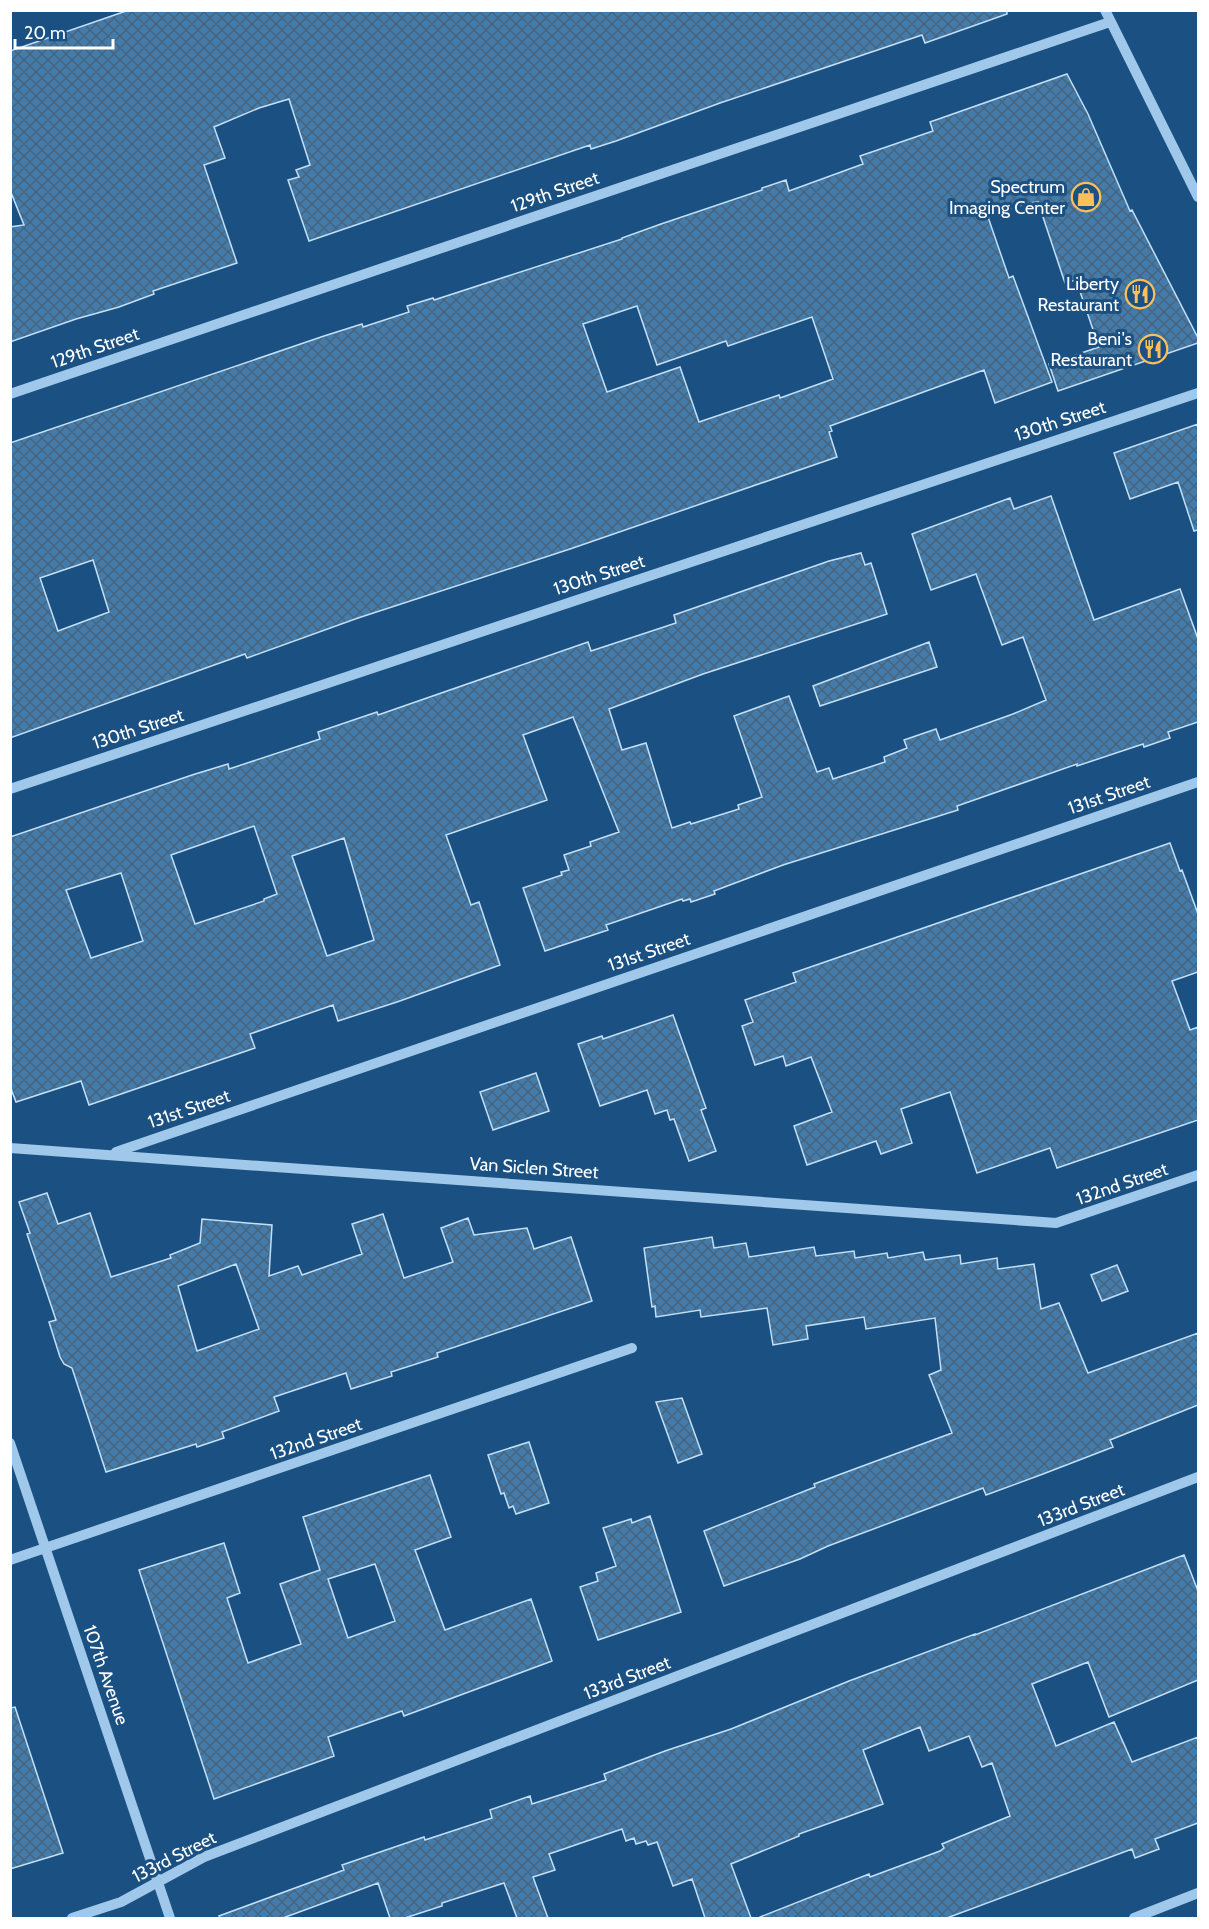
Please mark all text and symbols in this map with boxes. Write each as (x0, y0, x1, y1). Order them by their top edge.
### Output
scale bar (15, 12, 112, 50)
text: 20 m (24, 22, 66, 44)
street label: 129th Street (508, 167, 602, 217)
place label: Spectrum Imaging Center (949, 176, 1065, 219)
shop icon: Spectrum Imaging Center (1070, 181, 1102, 213)
place label: Liberty Restaurant (1037, 273, 1119, 316)
restaurant icon: Liberty Restaurant (1124, 278, 1156, 310)
street label: 129th Street (48, 323, 142, 373)
place label: Beni's Restaurant (1050, 328, 1132, 371)
restaurant icon: Beni's Restaurant (1137, 333, 1169, 365)
street label: 130th Street (1012, 396, 1108, 446)
street label: 130th Street (551, 550, 647, 600)
street label: 130th Street (90, 704, 186, 754)
street label: 131st Street (1065, 771, 1153, 819)
street label: 131st Street (605, 928, 693, 976)
street label: 131st Street (145, 1085, 233, 1133)
street label: Van Siclen Street (469, 1153, 599, 1183)
street label: 132nd Street (1073, 1158, 1171, 1210)
street label: 132nd Street (267, 1413, 365, 1465)
street label: 133rd Street (1035, 1478, 1127, 1532)
street label: 107th Avenue (79, 1622, 133, 1728)
street label: 133rd Street (581, 1651, 673, 1705)
street label: 133rd Street (128, 1827, 220, 1887)

